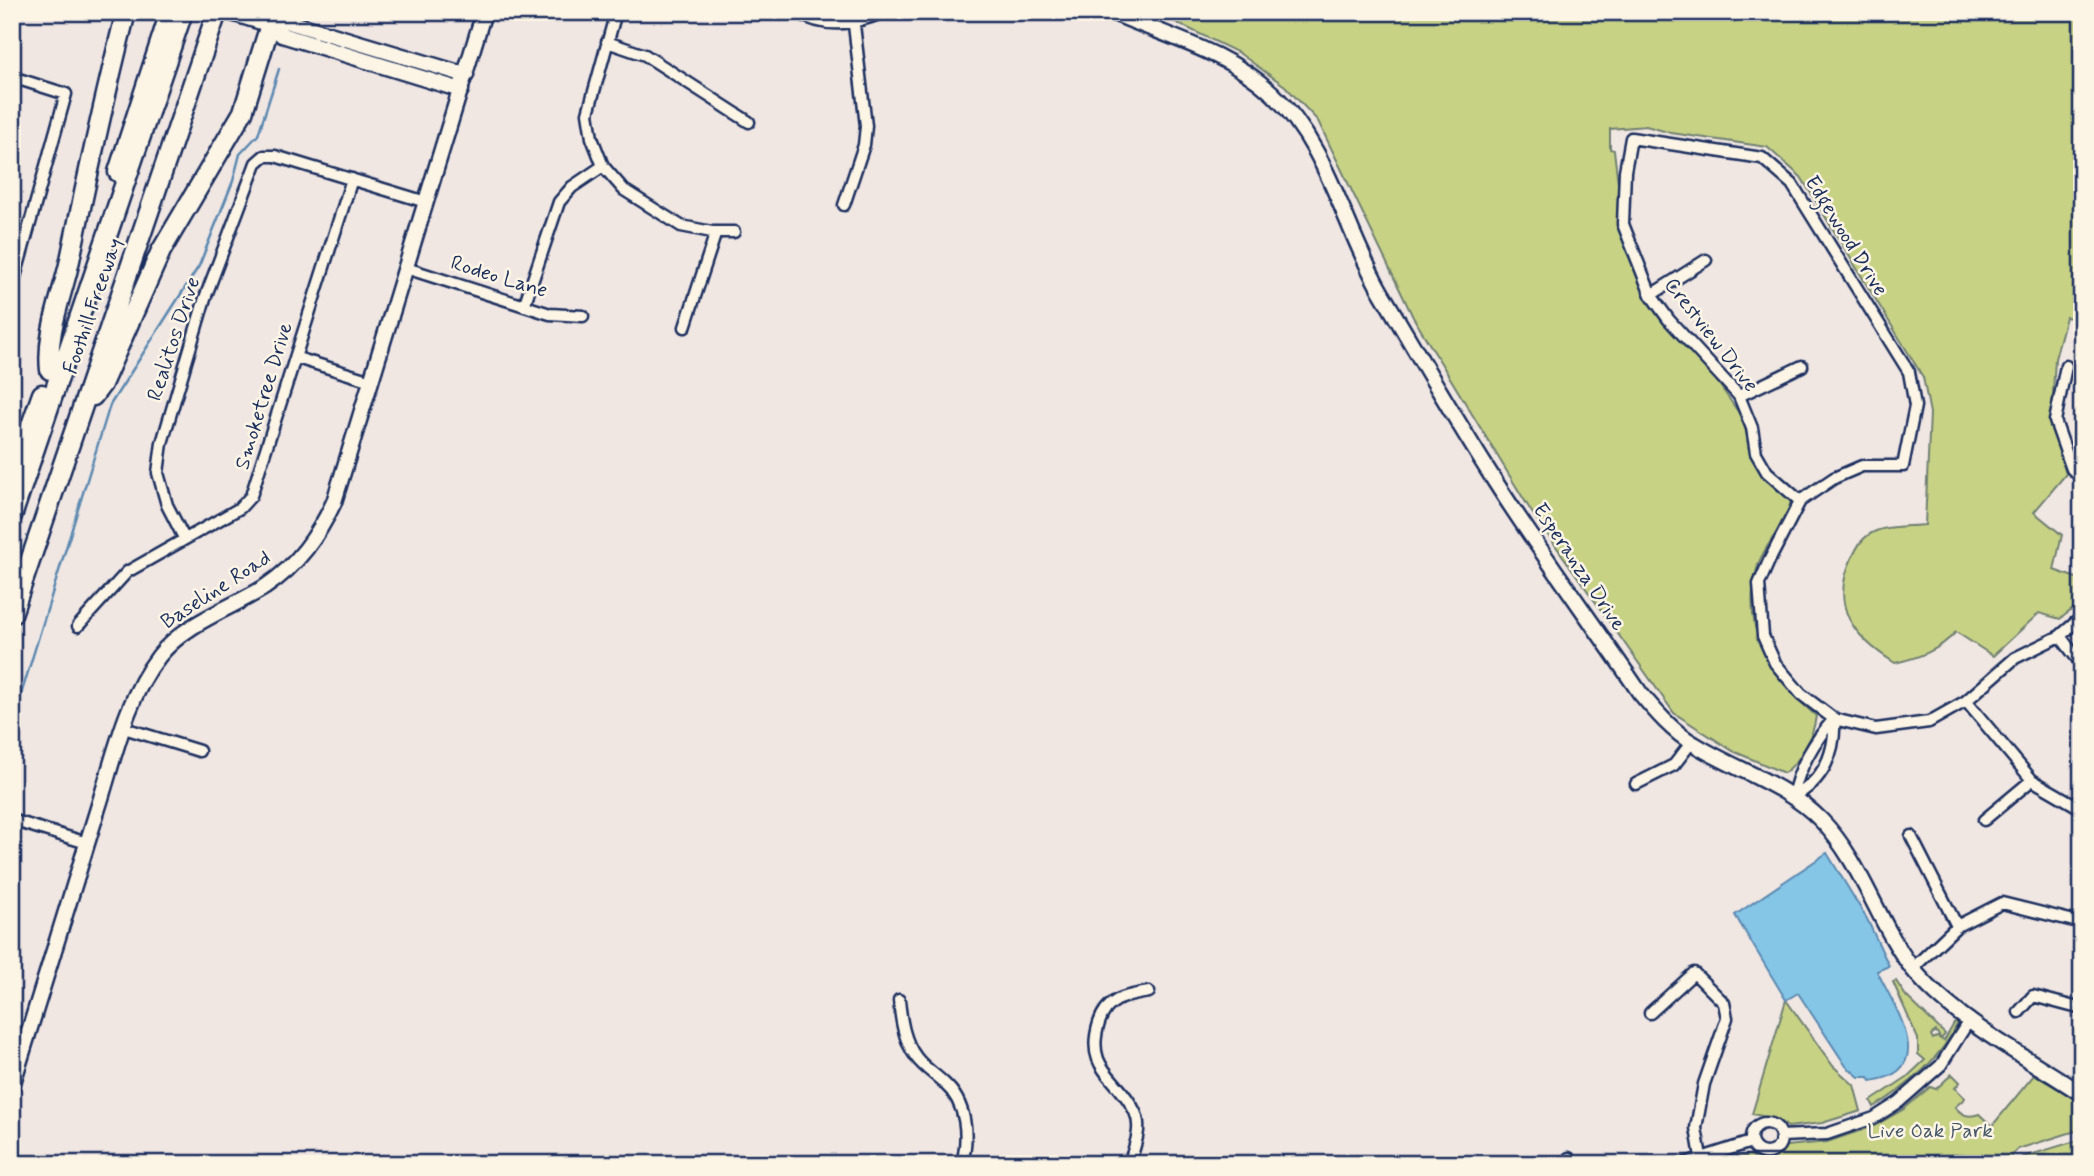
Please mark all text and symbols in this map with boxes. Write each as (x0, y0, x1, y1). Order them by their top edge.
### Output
street label: Edgewood Drive (1796, 170, 1894, 303)
street label: Foothill Freeway (57, 234, 129, 378)
street label: Rodeo Lane (447, 249, 551, 305)
street label: Crestview Drive (1657, 272, 1765, 398)
street label: Realitos Drive (141, 273, 207, 405)
street label: Smoketree Drive (228, 319, 300, 473)
street label: Esperanza Drive (1526, 498, 1632, 637)
street label: Baseline Road (156, 544, 276, 636)
park label: Live Oak Park (1867, 1117, 1993, 1145)

